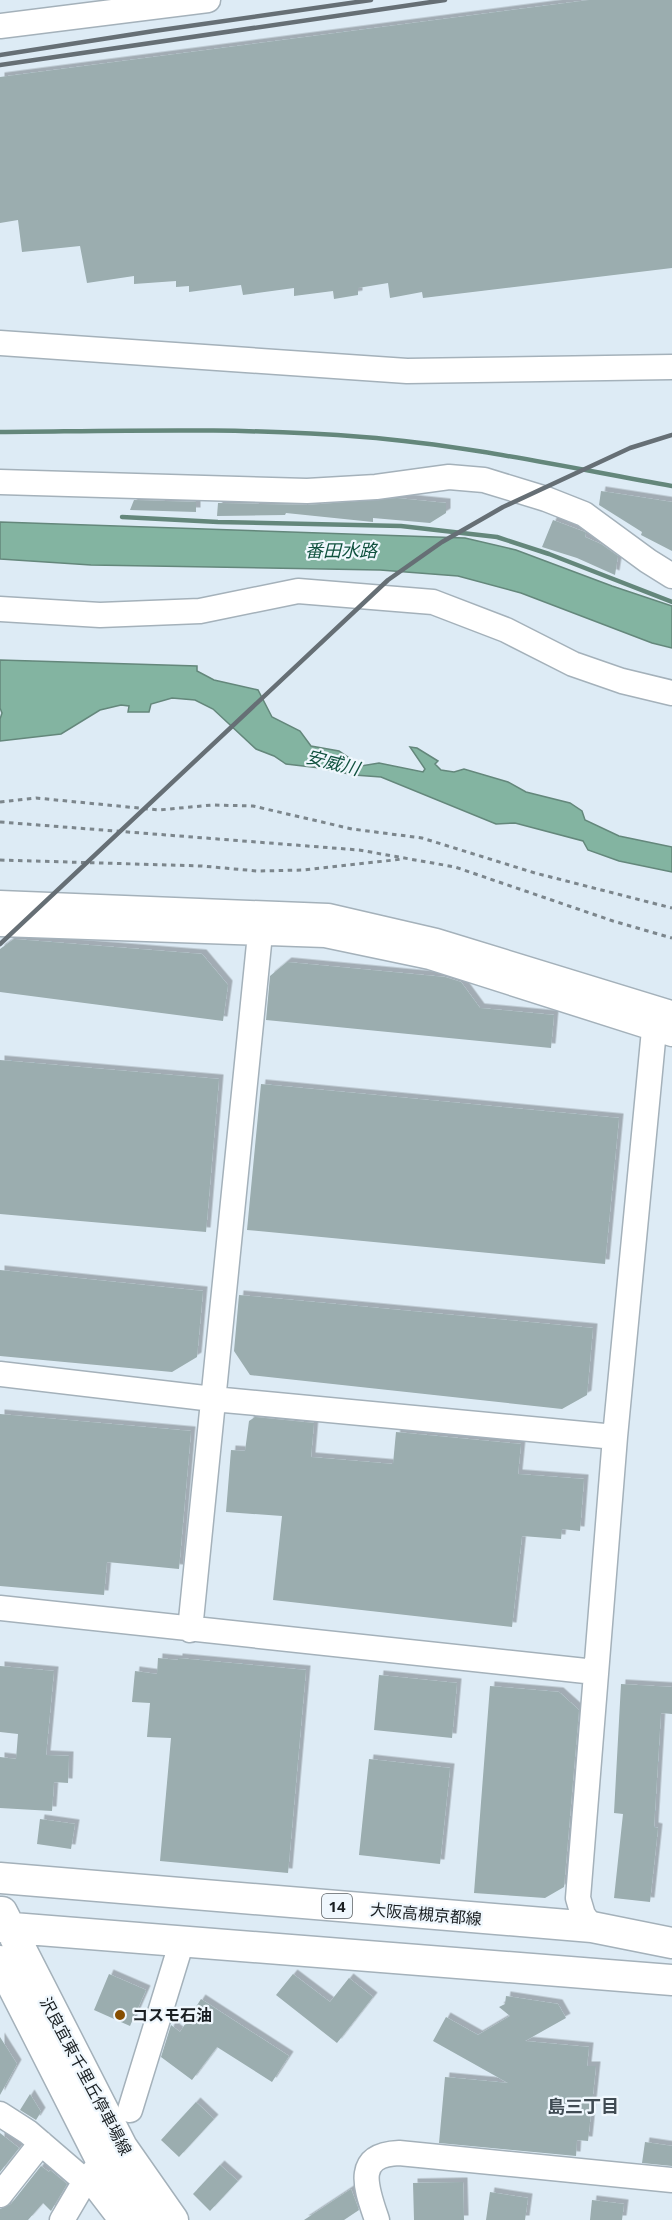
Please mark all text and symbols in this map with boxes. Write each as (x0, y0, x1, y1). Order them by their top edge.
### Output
water label: 番田水路 (305, 538, 379, 562)
water label: 安威川 (304, 744, 364, 781)
road number: 14 (322, 1894, 352, 1918)
street label: 大阪高槻京都線 (369, 1898, 483, 1930)
street label: 沢良宜東千里丘停車場線 (35, 1993, 137, 2159)
place label: コスモ石油 (132, 2004, 212, 2026)
marker: コスモ石油 (113, 2008, 127, 2022)
district label: 島三丁目 (547, 2094, 619, 2118)

